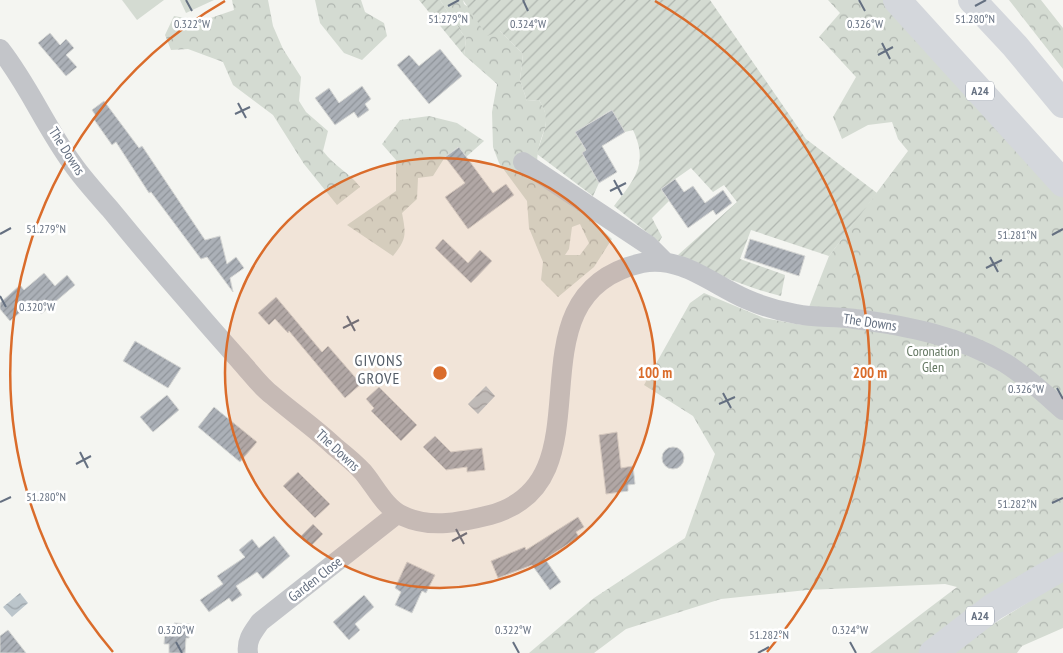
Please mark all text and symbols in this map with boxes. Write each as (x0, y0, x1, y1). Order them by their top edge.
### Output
text: 51.279°N (428, 11, 468, 26)
text: 51.280°N (955, 11, 995, 26)
text: 0.322°W (174, 16, 210, 31)
text: 0.324°W (510, 16, 546, 31)
text: 0.326°W (847, 16, 883, 31)
road number: A24 (966, 82, 994, 100)
street label: The Downs (45, 124, 89, 179)
text: 51.279°N (26, 221, 66, 236)
text: 51.281°N (997, 227, 1037, 242)
text: 0.320°W (19, 299, 55, 314)
street label: The Downs (842, 309, 898, 335)
park label: Coronation Glen (907, 342, 959, 376)
district label: GIVONS GROVE (355, 350, 403, 388)
text: 100 m (638, 363, 672, 382)
text: 200 m (853, 363, 887, 382)
centre of rings (431, 364, 449, 382)
text: 0.326°W (1008, 381, 1044, 396)
street label: The Downs (312, 425, 364, 475)
text: 51.280°N (26, 489, 66, 504)
text: 51.282°N (997, 496, 1037, 511)
street label: Garden Close (284, 552, 346, 606)
road number: A24 (966, 606, 994, 626)
text: 0.320°W (158, 622, 194, 637)
text: 0.322°W (495, 622, 531, 637)
text: 0.324°W (832, 622, 868, 637)
text: 51.282°N (749, 627, 789, 642)

